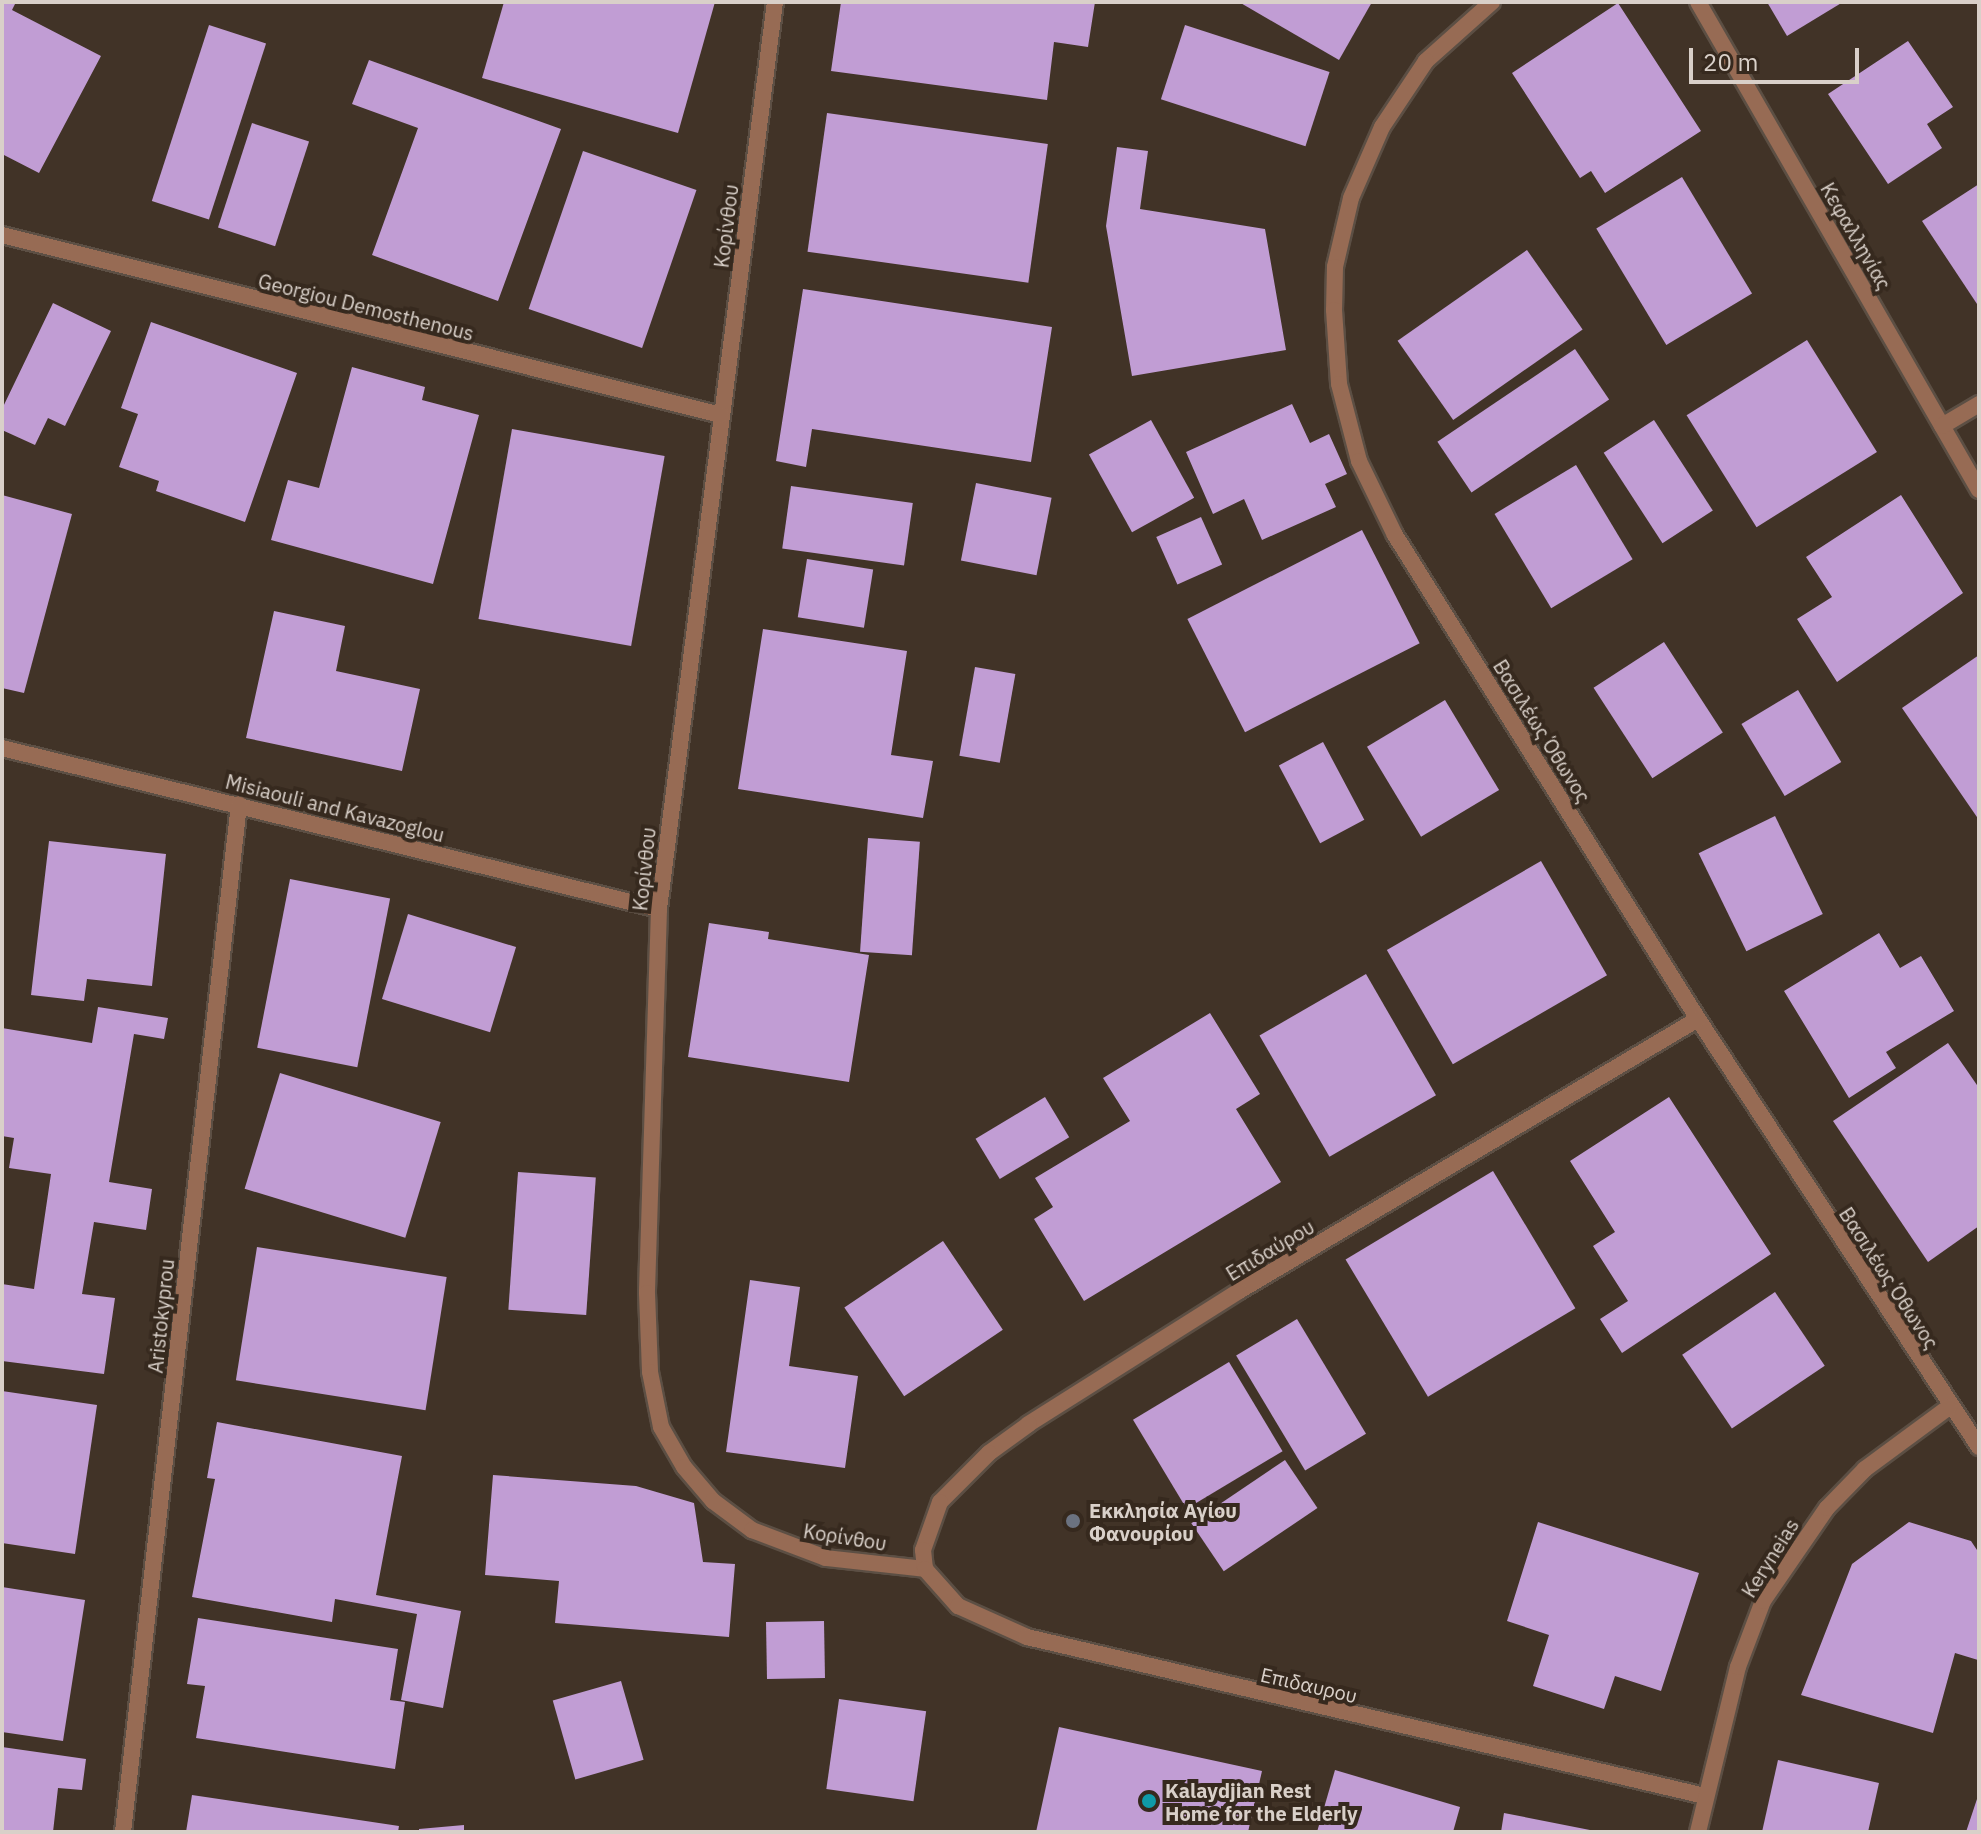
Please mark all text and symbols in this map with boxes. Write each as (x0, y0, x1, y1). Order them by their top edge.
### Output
scale bar (1693, 32, 1863, 82)
text: 20 m (1703, 46, 1758, 78)
street label: Κεφαλληνίας (1816, 178, 1896, 294)
street label: Κορίνθου (709, 183, 743, 269)
street label: Georgiou Demosthenous (256, 269, 476, 345)
street label: Βασιλέως Όθωνος (1488, 655, 1596, 807)
street label: Misiaouli and Kavazoglou (223, 769, 447, 847)
street label: Κορίνθου (628, 826, 660, 912)
street label: Βασιλέως Όθωνος (1834, 1203, 1944, 1353)
street label: Επιδαύρου (1221, 1214, 1319, 1286)
street label: Aristokyprou (143, 1258, 179, 1374)
place label: Εκκλησία Αγίου Φανουρίου (1089, 1498, 1237, 1545)
marker: Εκκλησία Αγίου Φανουρίου (1064, 1512, 1082, 1530)
street label: Keryneias (1736, 1514, 1804, 1602)
street label: Κορίνθου (802, 1519, 888, 1555)
street label: Επιδαυρου (1258, 1662, 1360, 1708)
place label: Kalaydjian Rest Home for the Elderly (1165, 1778, 1358, 1825)
marker: Kalaydjian Rest Home for the Elderly (1140, 1792, 1158, 1810)

